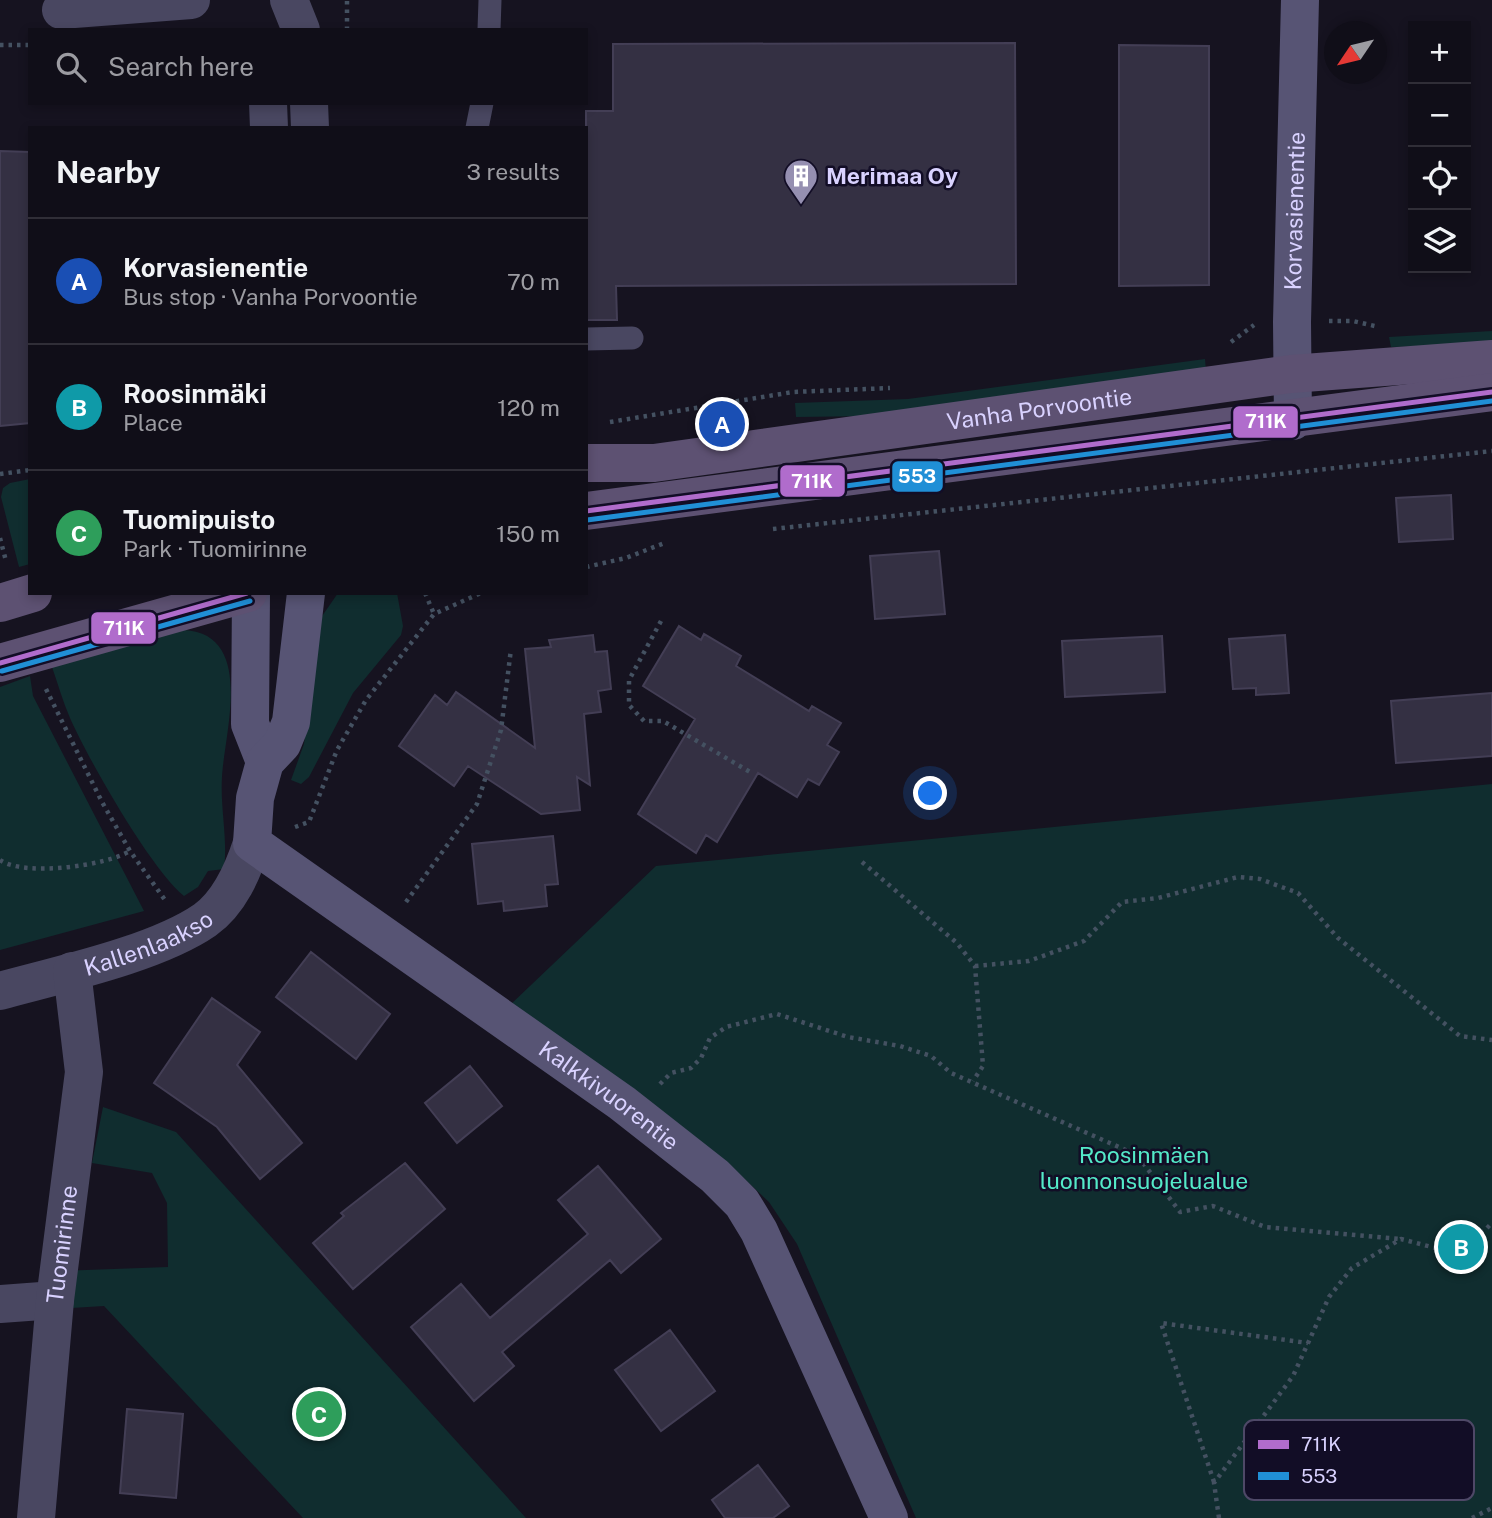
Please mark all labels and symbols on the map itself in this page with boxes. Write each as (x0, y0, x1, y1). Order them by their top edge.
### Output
north arrow (1324, 21, 1387, 84)
street label: Korvasienentie (1279, 131, 1310, 291)
building icon: Merimaa Oy (782, 157, 820, 206)
place label: Merimaa Oy (826, 162, 958, 189)
street label: Vanha Porvoontie (945, 382, 1134, 435)
pin: A (699, 398, 745, 450)
line badge: 711K (1232, 405, 1299, 439)
text: 711K (1245, 410, 1287, 432)
line badge: 553 (891, 460, 944, 493)
line badge: 711K (779, 464, 846, 498)
text: 553 (898, 465, 936, 487)
text: 711K (791, 470, 833, 492)
line badge: 711K (90, 611, 157, 645)
text: 711K (103, 617, 145, 639)
your location (913, 776, 947, 810)
street label: Kallenlaakso (81, 905, 218, 981)
street label: Kalkkivuorentie (534, 1035, 684, 1155)
park label: Roosinmäen luonnonsuojelualue (1040, 1141, 1248, 1194)
street label: Tuomirinne (41, 1184, 82, 1305)
pin: B (1438, 1221, 1484, 1273)
pin: C (296, 1388, 342, 1440)
legend (1244, 1420, 1474, 1500)
text: 711K (1301, 1433, 1341, 1455)
text: 553 (1301, 1465, 1337, 1487)

